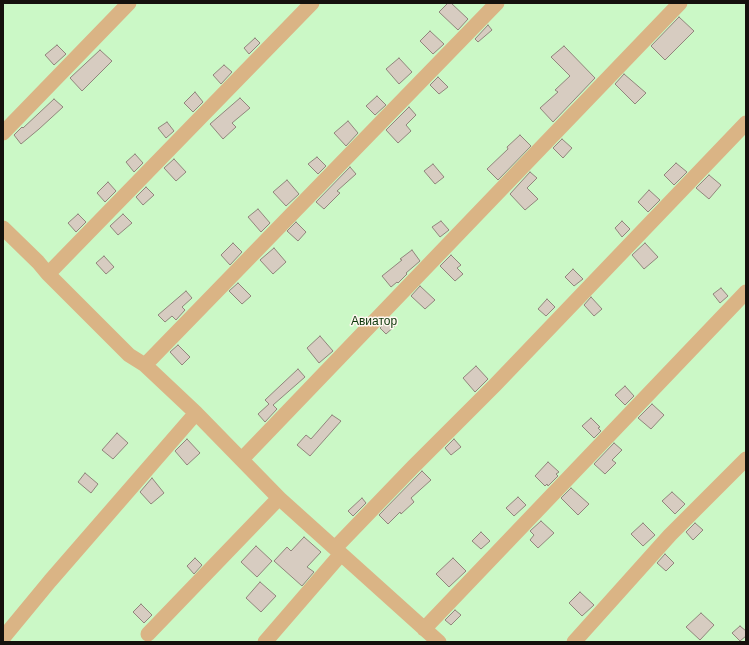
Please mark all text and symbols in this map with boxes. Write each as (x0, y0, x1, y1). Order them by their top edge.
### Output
park label: Авиатор (351, 315, 397, 329)

